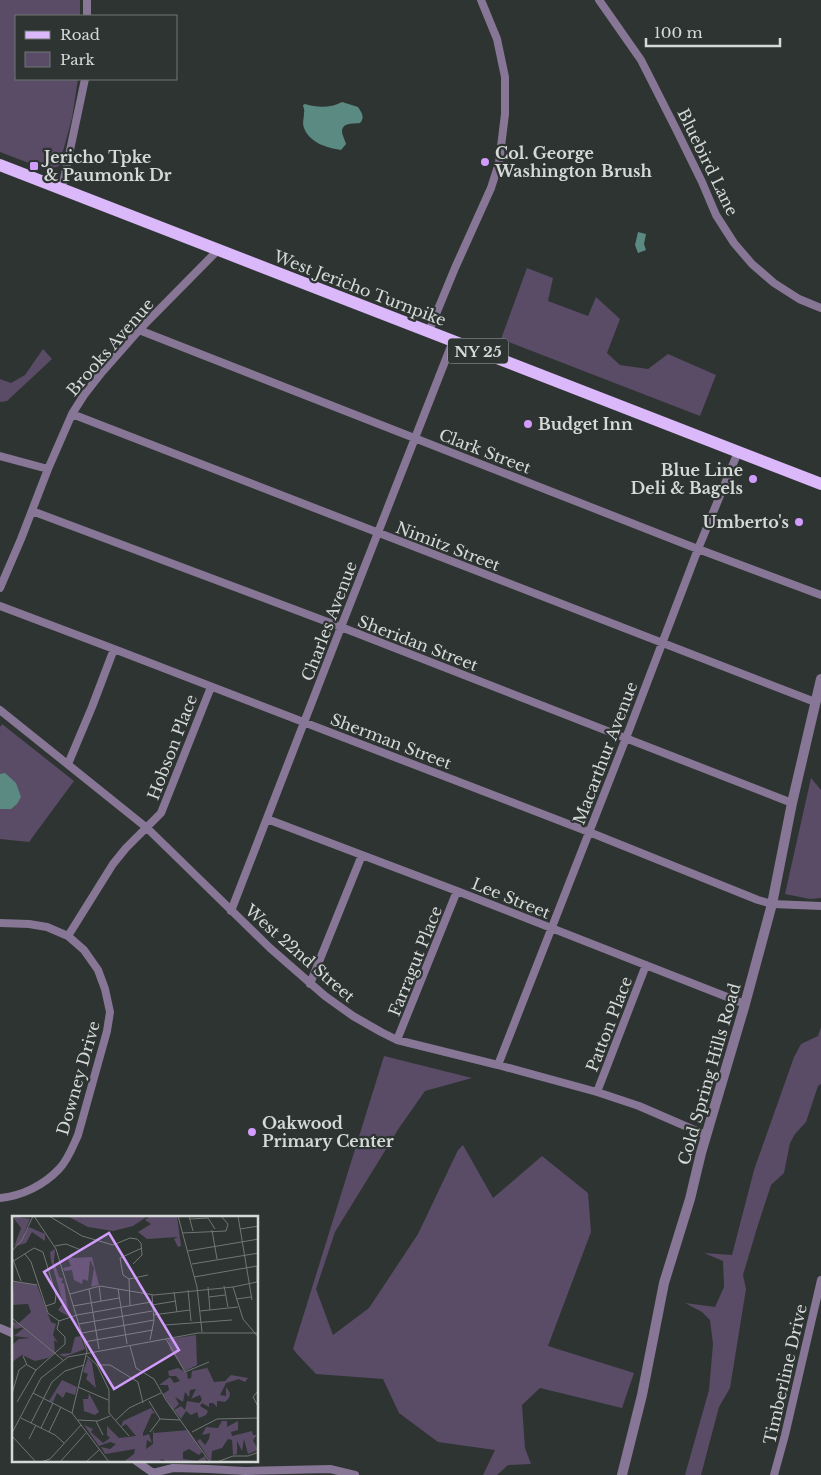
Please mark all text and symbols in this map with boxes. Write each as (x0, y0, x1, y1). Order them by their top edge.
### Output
legend (15, 15, 178, 80)
scale bar (646, 15, 780, 47)
text: 100 m (654, 23, 703, 42)
text: Road (60, 25, 100, 44)
text: Park (60, 50, 96, 69)
street label: Bluebird Lane (673, 105, 743, 219)
place label: Col. George Washington Brush (494, 143, 653, 181)
place label: Jericho Tpke & Paumonk Dr (41, 147, 172, 185)
marker: Col. George Washington Brush (479, 156, 491, 168)
marker: Jericho Tpke & Paumonk Dr (28, 160, 40, 172)
street label: West Jericho Turnpike (270, 246, 449, 330)
street label: Brooks Avenue (62, 294, 158, 400)
road number: NY 25 (448, 338, 508, 364)
place label: Budget Inn (538, 414, 633, 434)
marker: Budget Inn (522, 418, 534, 430)
street label: Clark Street (436, 424, 534, 478)
place label: Blue Line Deli & Bagels (631, 460, 743, 498)
marker: Blue Line Deli & Bagels (747, 473, 759, 485)
place label: Umberto's (703, 512, 789, 532)
marker: Umberto's (793, 516, 805, 528)
street label: Nimitz Street (393, 517, 503, 575)
street label: Charles Avenue (297, 558, 361, 684)
street label: Sheridan Street (355, 611, 481, 675)
street label: Macarthur Avenue (569, 679, 641, 827)
street label: Hobson Place (143, 691, 201, 803)
street label: Sherman Street (328, 709, 454, 773)
street label: Lee Street (469, 873, 553, 923)
street label: West 22nd Street (240, 899, 359, 1006)
street label: Farragut Place (384, 903, 446, 1019)
street label: Patton Place (582, 973, 636, 1075)
street label: Cold Spring Hills Road (673, 981, 745, 1167)
street label: Downey Drive (52, 1019, 104, 1137)
place label: Oakwood Primary Center (262, 1113, 394, 1151)
marker: Oakwood Primary Center (246, 1126, 258, 1138)
inset map (12, 1216, 259, 1462)
street label: Timberline Drive (759, 1302, 811, 1446)

